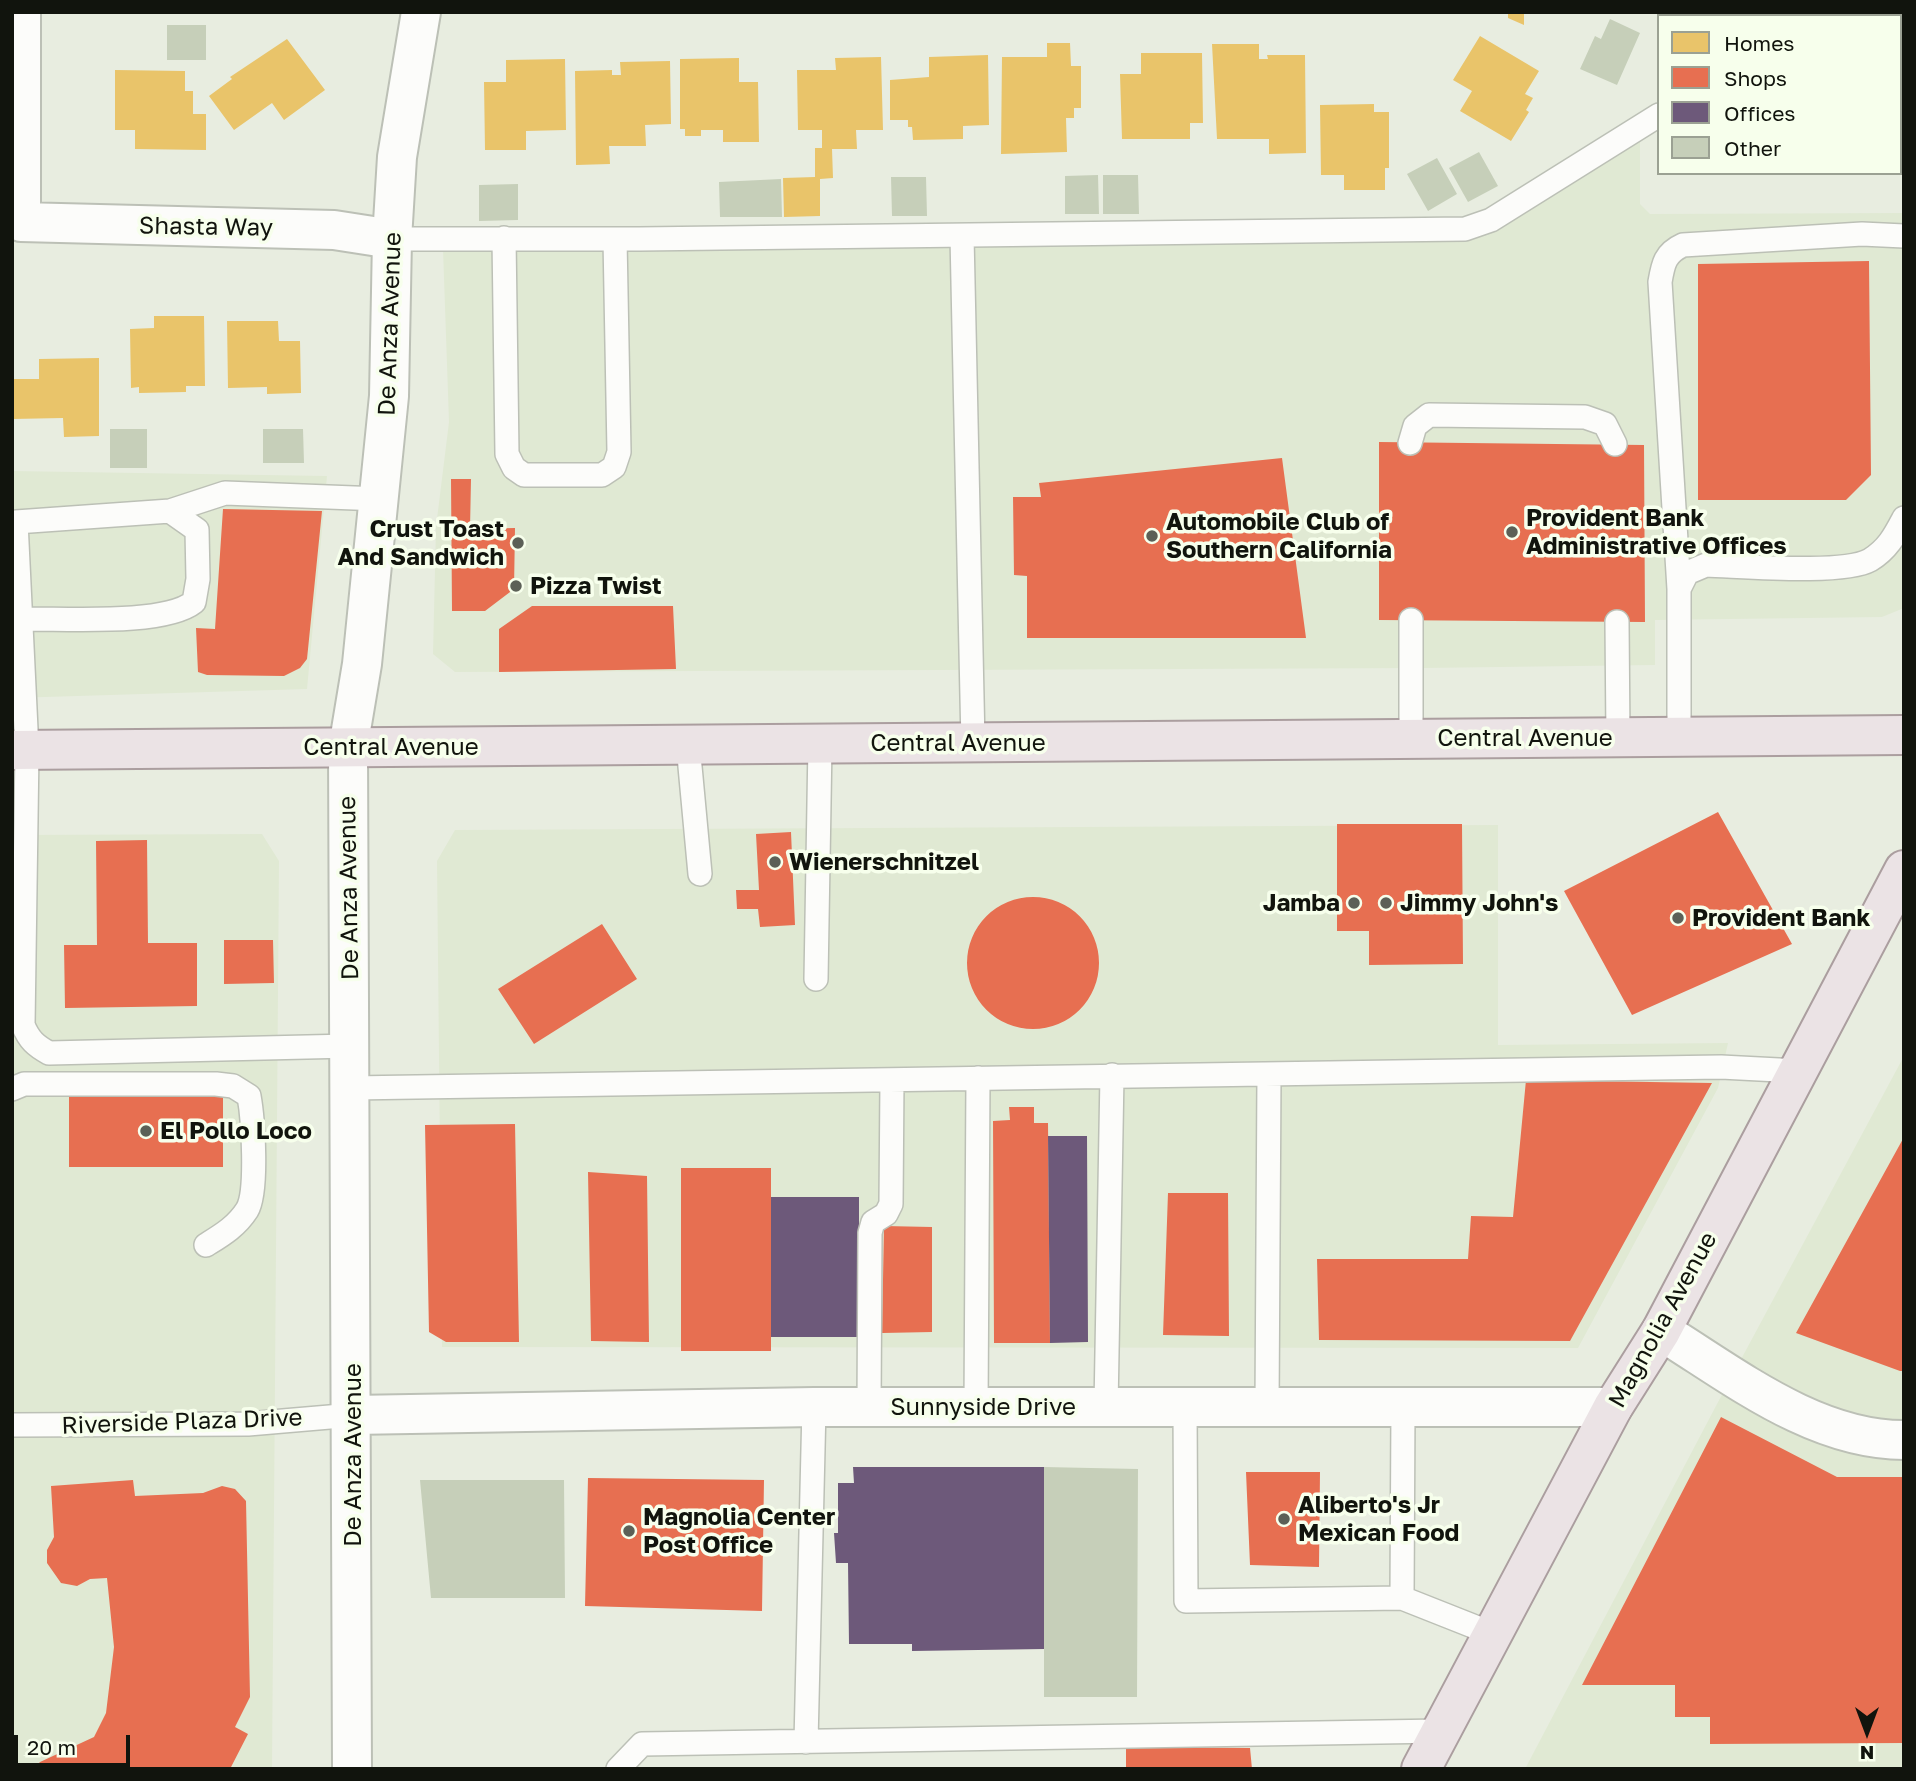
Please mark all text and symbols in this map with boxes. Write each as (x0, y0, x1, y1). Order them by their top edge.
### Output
legend (1657, 14, 1902, 175)
text: Homes (1724, 30, 1794, 56)
text: Shops (1724, 65, 1787, 91)
text: Offices (1724, 100, 1795, 126)
text: Other (1724, 135, 1781, 161)
street label: Shasta Way (139, 211, 273, 243)
street label: De Anza Avenue (372, 232, 408, 416)
place label: Provident Bank Administrative Offices (1526, 504, 1787, 560)
place label: Automobile Club of Southern California (1166, 508, 1392, 564)
place label: Crust Toast And Sandwich (338, 515, 504, 571)
marker: Provident Bank Administrative Offices (1504, 524, 1520, 540)
marker: Automobile Club of Southern California (1144, 528, 1160, 544)
marker: Crust Toast And Sandwich (510, 535, 526, 551)
place label: Pizza Twist (530, 572, 662, 600)
marker: Pizza Twist (508, 578, 524, 594)
street label: Central Avenue (1437, 724, 1613, 752)
street label: Central Avenue (870, 729, 1046, 757)
street label: Central Avenue (303, 733, 479, 761)
street label: De Anza Avenue (333, 796, 365, 980)
place label: Wienerschnitzel (789, 848, 979, 876)
marker: Wienerschnitzel (767, 854, 783, 870)
place label: Jamba (1263, 889, 1340, 917)
place label: Jimmy John's (1400, 889, 1558, 917)
marker: Jamba (1346, 895, 1362, 911)
marker: Jimmy John's (1378, 895, 1394, 911)
place label: Provident Bank (1692, 904, 1870, 932)
marker: Provident Bank (1670, 910, 1686, 926)
place label: El Pollo Loco (160, 1117, 312, 1145)
marker: El Pollo Loco (138, 1123, 154, 1139)
street label: Magnolia Avenue (1603, 1227, 1723, 1413)
street label: De Anza Avenue (339, 1363, 367, 1547)
street label: Sunnyside Drive (890, 1393, 1076, 1421)
street label: Riverside Plaza Drive (61, 1403, 303, 1441)
place label: Aliberto's Jr Mexican Food (1298, 1491, 1459, 1547)
place label: Magnolia Center Post Office (643, 1503, 835, 1559)
marker: Aliberto's Jr Mexican Food (1276, 1511, 1292, 1527)
marker: Magnolia Center Post Office (621, 1523, 637, 1539)
north arrow (1832, 1697, 1902, 1767)
scale bar (18, 1722, 133, 1766)
text: 20 m (27, 1734, 76, 1760)
text: N (1860, 1742, 1874, 1765)

